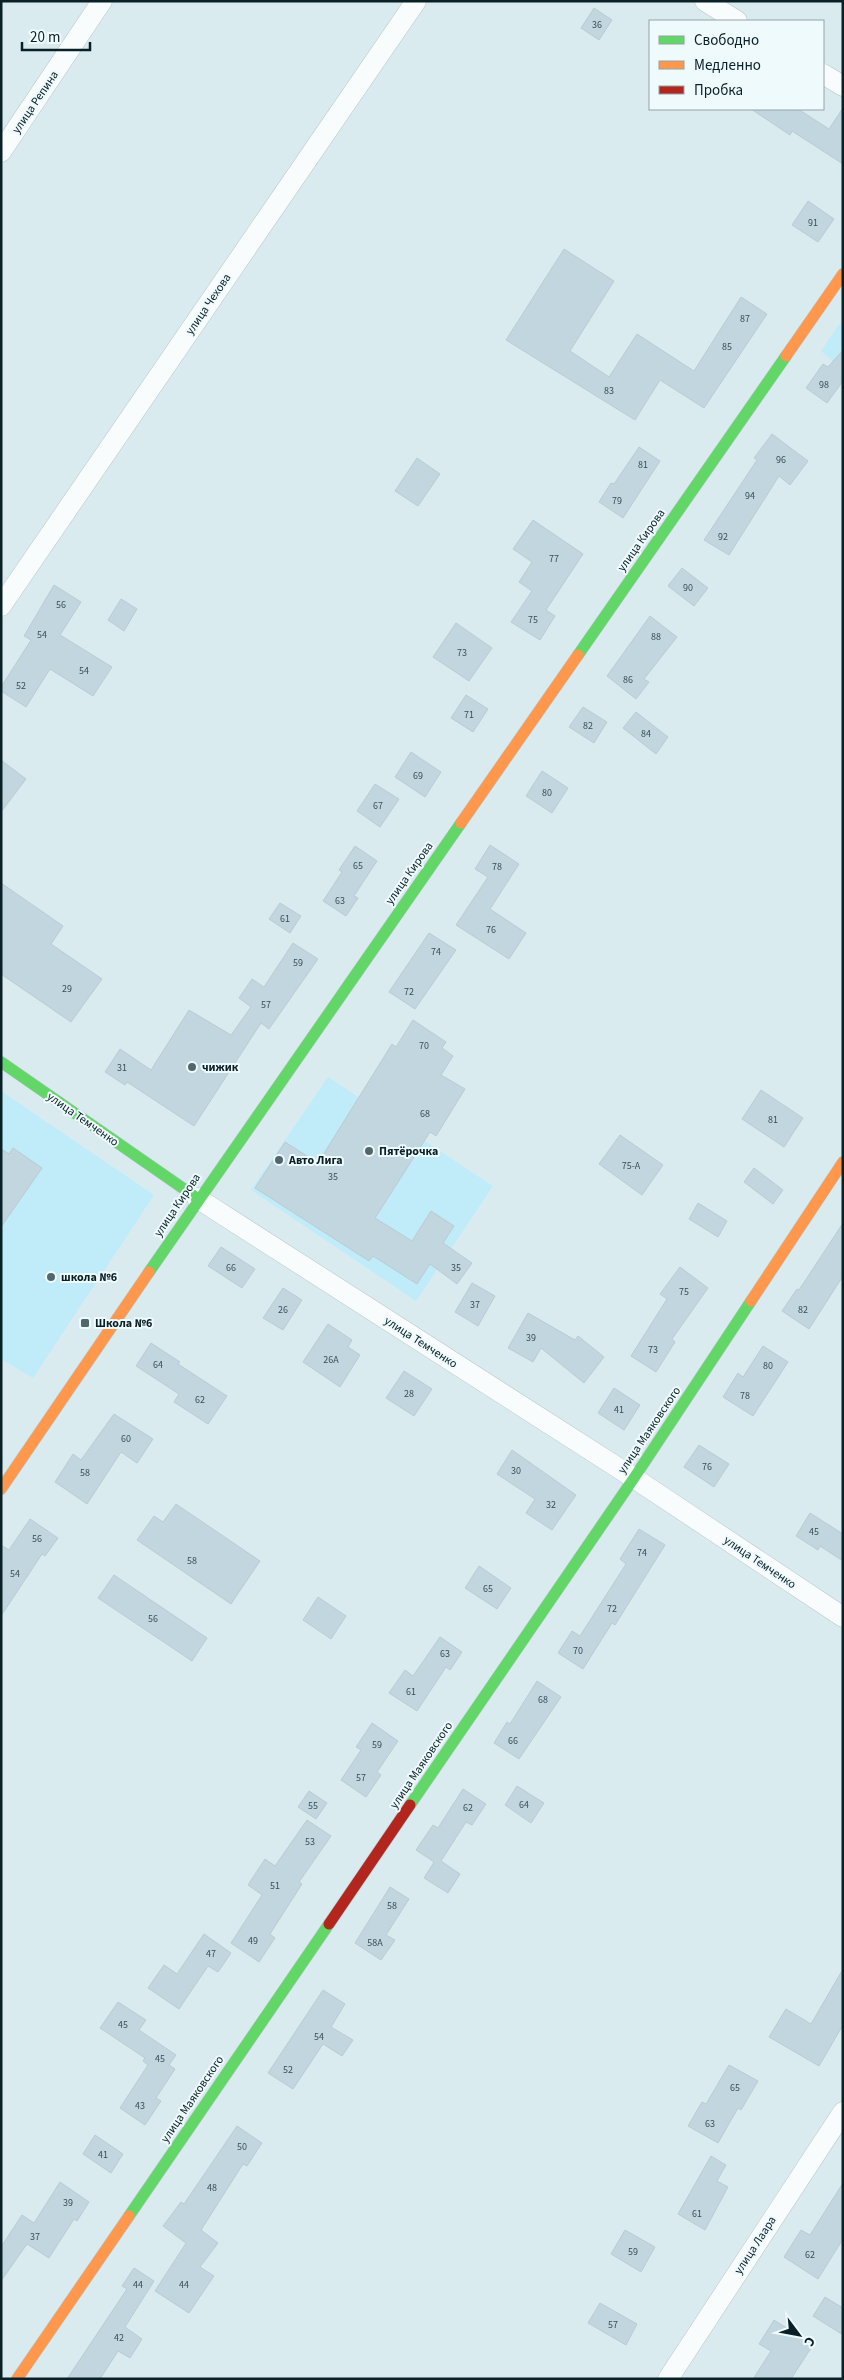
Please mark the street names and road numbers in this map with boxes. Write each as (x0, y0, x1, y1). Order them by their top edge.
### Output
street label: улица Репина (8, 67, 63, 137)
street label: улица Чехова (182, 270, 235, 338)
street label: улица Кирова (614, 506, 669, 575)
street label: улица Кирова (382, 839, 437, 908)
street label: улица Темченко (43, 1088, 122, 1150)
street label: улица Кирова (150, 1170, 205, 1240)
street label: улица Темченко (381, 1312, 461, 1372)
street label: улица Маяковского (614, 1383, 685, 1477)
street label: улица Темченко (720, 1532, 799, 1593)
street label: улица Маяковского (386, 1718, 457, 1812)
street label: улица Маяковского (157, 2052, 228, 2146)
street label: улица Лаара (730, 2213, 781, 2278)

